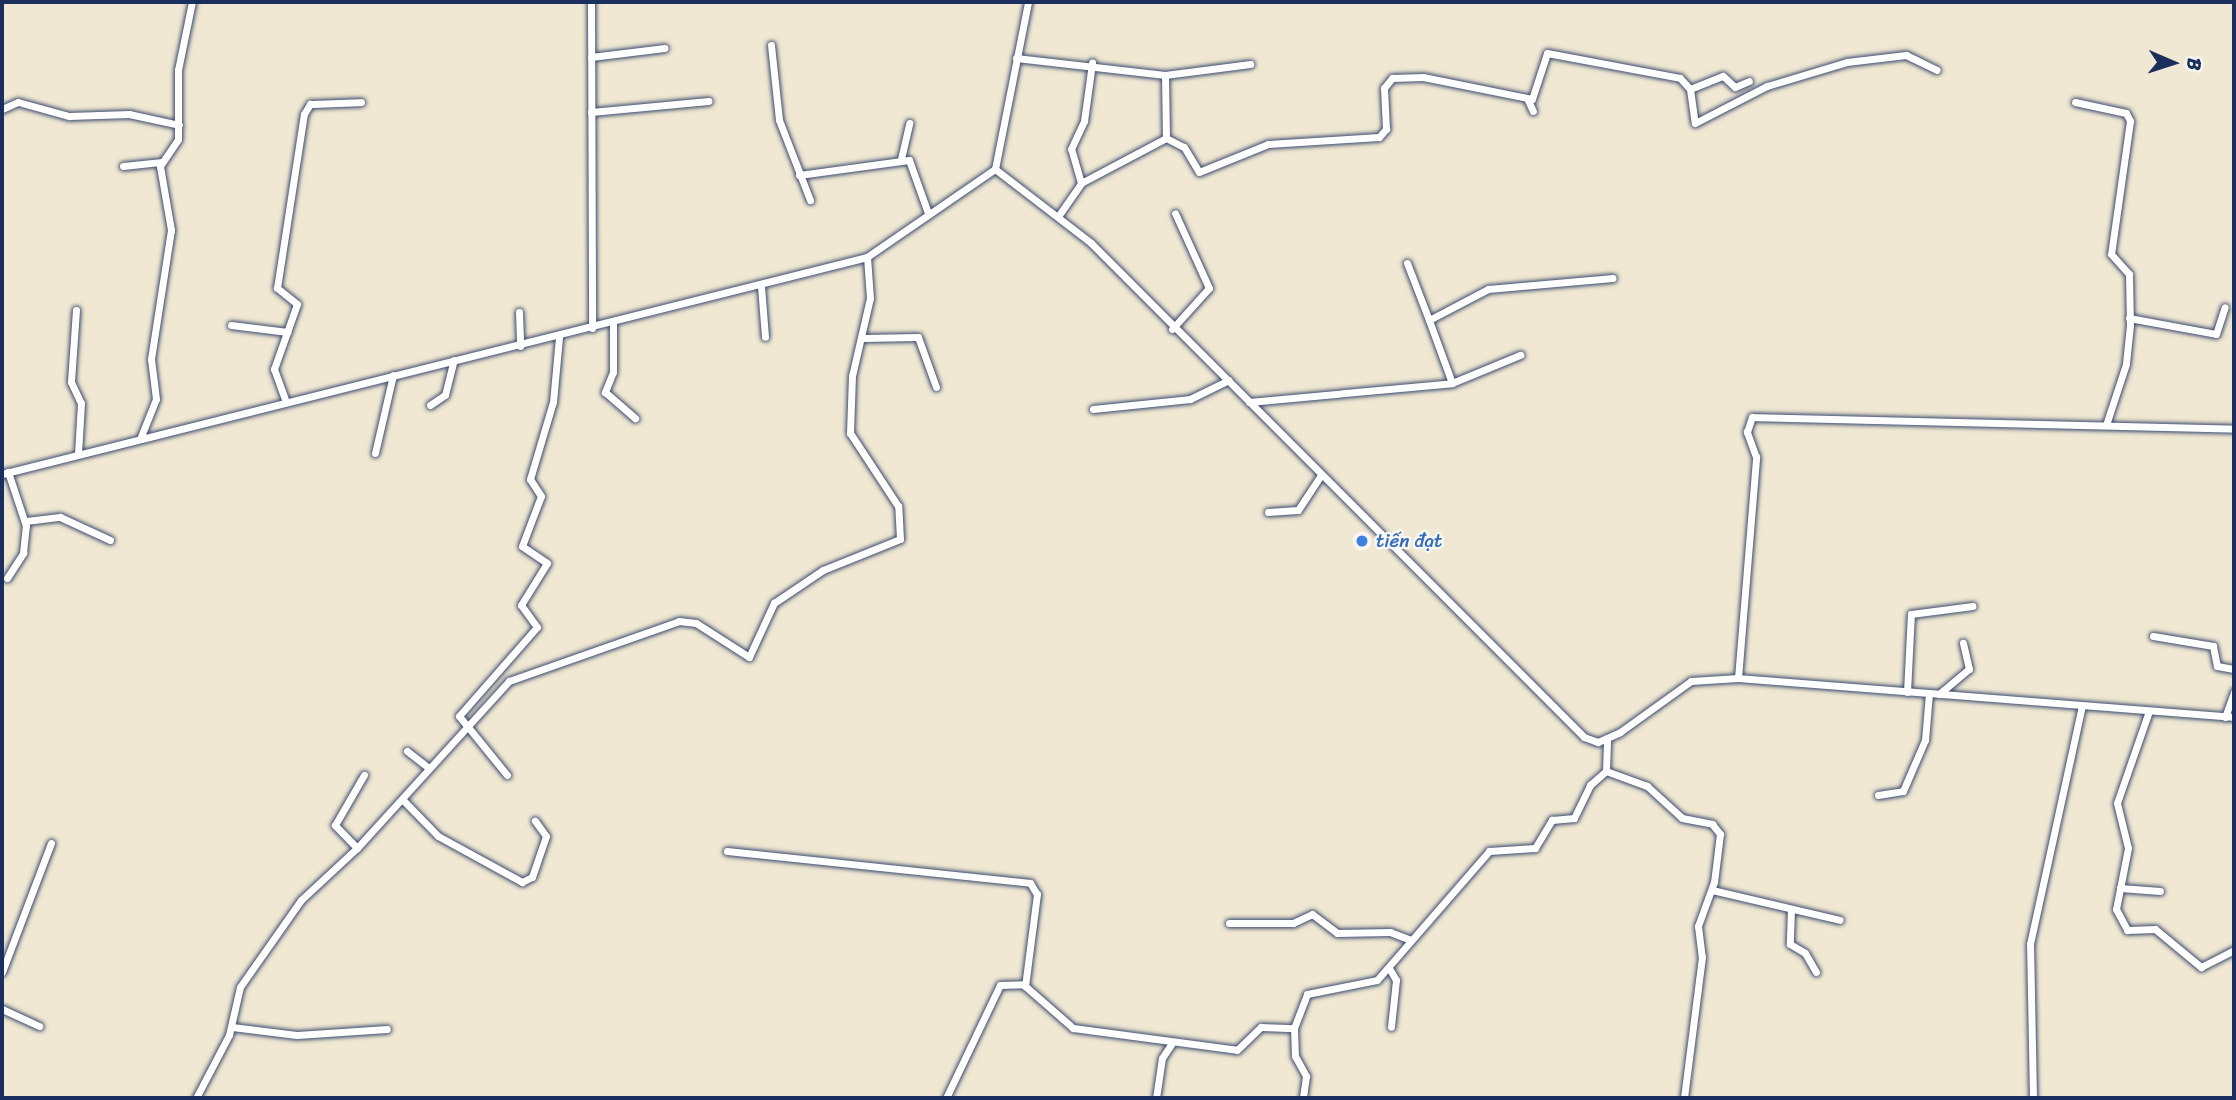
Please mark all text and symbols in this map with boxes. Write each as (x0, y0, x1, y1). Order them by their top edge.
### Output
north arrow (2138, 28, 2208, 98)
text: B (2178, 57, 2211, 71)
place label: tiến đạt (1376, 530, 1442, 552)
marker: tiến đạt (1354, 533, 1370, 549)

